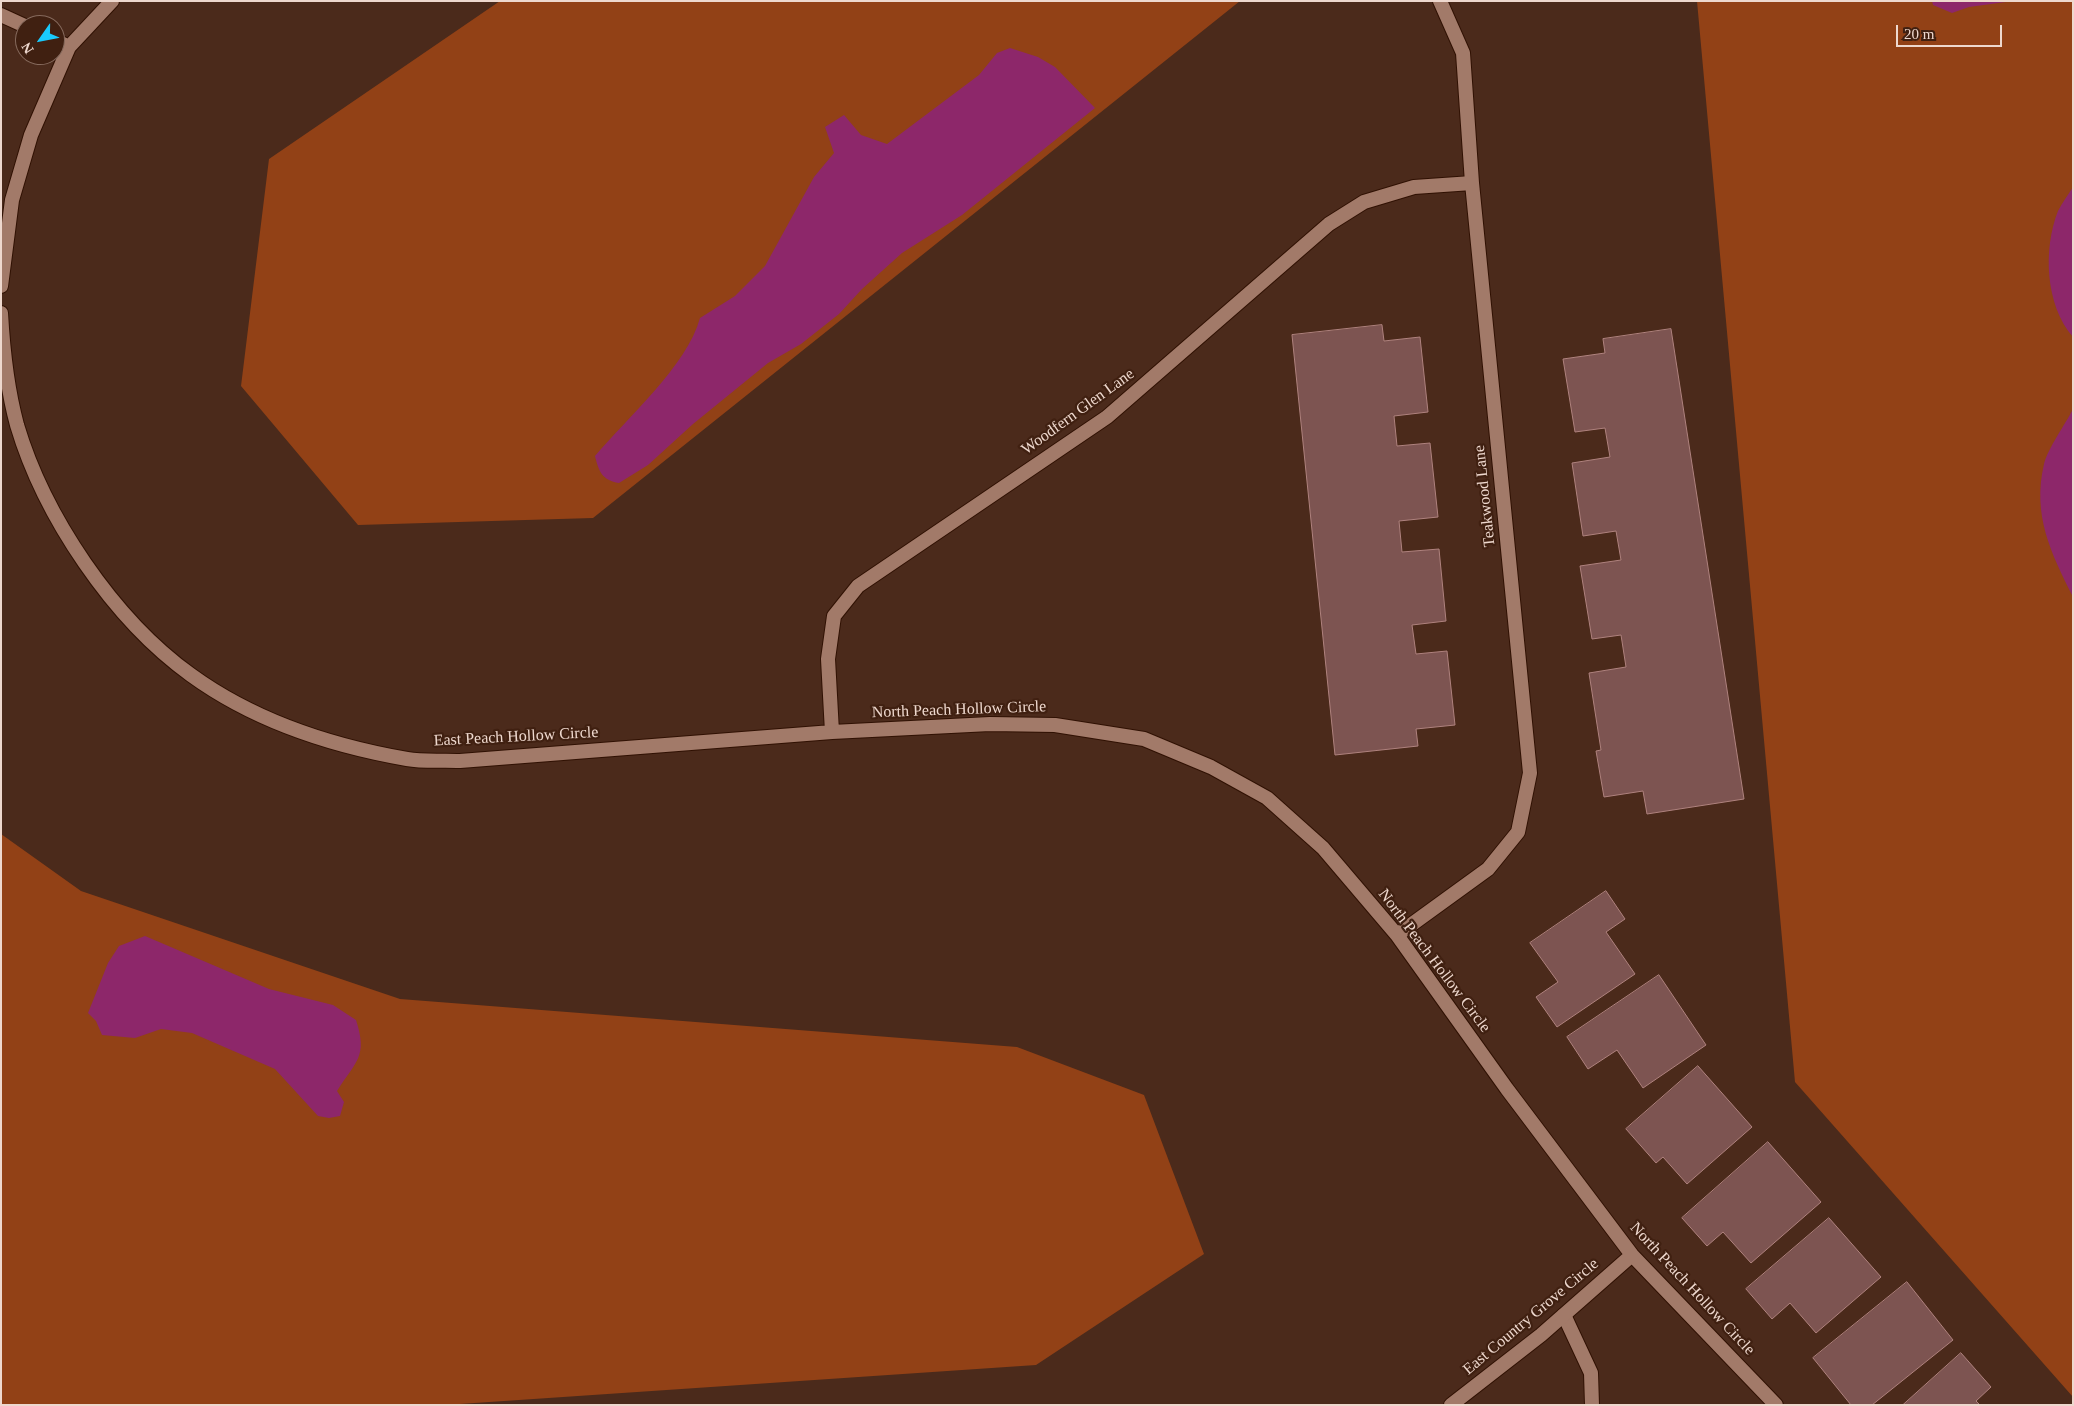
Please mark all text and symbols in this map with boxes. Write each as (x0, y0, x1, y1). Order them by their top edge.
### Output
north arrow (15, 15, 65, 65)
scale bar (1899, 15, 2005, 47)
text: 20 m (1904, 26, 1934, 42)
text: N (19, 40, 37, 56)
street label: Woodfern Glen Lane (1018, 365, 1138, 459)
street label: Teakwood Lane (1470, 444, 1500, 548)
street label: North Peach Hollow Circle (871, 697, 1047, 723)
street label: East Peach Hollow Circle (433, 723, 599, 751)
street label: North Peach Hollow Circle (1374, 885, 1494, 1037)
street label: North Peach Hollow Circle (1625, 1219, 1759, 1359)
street label: East Country Grove Circle (1459, 1255, 1603, 1379)

